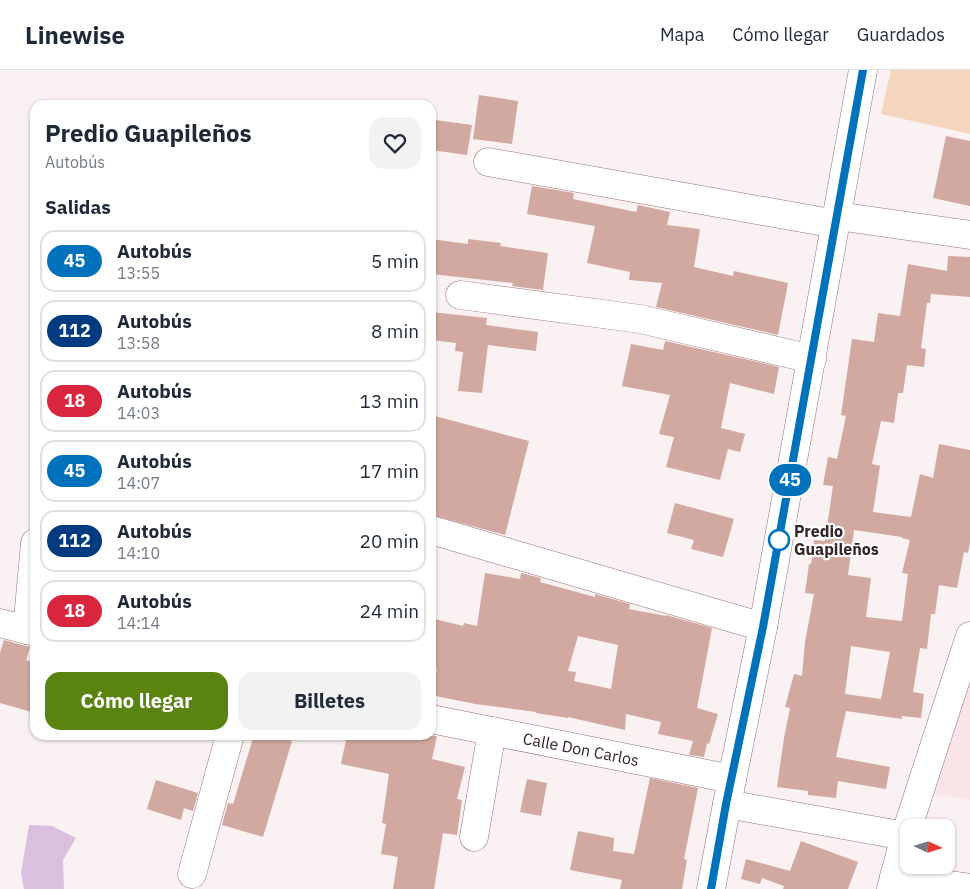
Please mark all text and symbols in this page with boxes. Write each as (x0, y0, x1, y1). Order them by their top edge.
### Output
text: Linewise (25, 19, 125, 51)
text: Mapa (660, 23, 704, 46)
text: Cómo llegar (732, 23, 829, 46)
text: Guardados (857, 23, 945, 46)
text: Predio Guapileños (45, 117, 252, 149)
button: heart (369, 117, 421, 169)
text: Autobús (45, 152, 105, 172)
text: Salidas (45, 195, 111, 219)
text: Autobús (117, 239, 192, 263)
text: 45 (64, 249, 85, 272)
text: 5 min (371, 249, 419, 273)
text: 13:55 (117, 263, 160, 283)
text: Autobús (117, 309, 192, 333)
text: 112 (58, 319, 91, 342)
text: 8 min (371, 319, 419, 343)
text: 13:58 (117, 333, 160, 353)
text: Autobús (117, 379, 192, 403)
text: 18 (64, 389, 85, 412)
text: 13 min (360, 389, 419, 413)
text: 14:03 (117, 403, 160, 423)
text: Autobús (117, 449, 192, 473)
text: 45 (64, 459, 85, 482)
text: 17 min (360, 459, 419, 483)
line badge: 45 (768, 464, 812, 496)
text: 45 (779, 468, 801, 491)
text: 14:07 (117, 473, 160, 493)
text: Autobús (117, 519, 192, 543)
place label: Predio Guapileños (794, 521, 879, 559)
text: 112 (58, 529, 91, 552)
text: 20 min (360, 529, 419, 553)
marker: Predio Guapileños (768, 529, 790, 551)
text: 14:10 (117, 543, 160, 563)
text: Autobús (117, 589, 192, 613)
text: 18 (64, 599, 85, 622)
text: 24 min (360, 599, 419, 623)
text: 14:14 (117, 613, 160, 633)
button: Cómo llegar (45, 672, 228, 730)
button: Billetes (238, 672, 421, 730)
street label: Calle Don Carlos (521, 728, 641, 770)
north arrow (900, 819, 955, 874)
map controls (900, 819, 955, 874)

